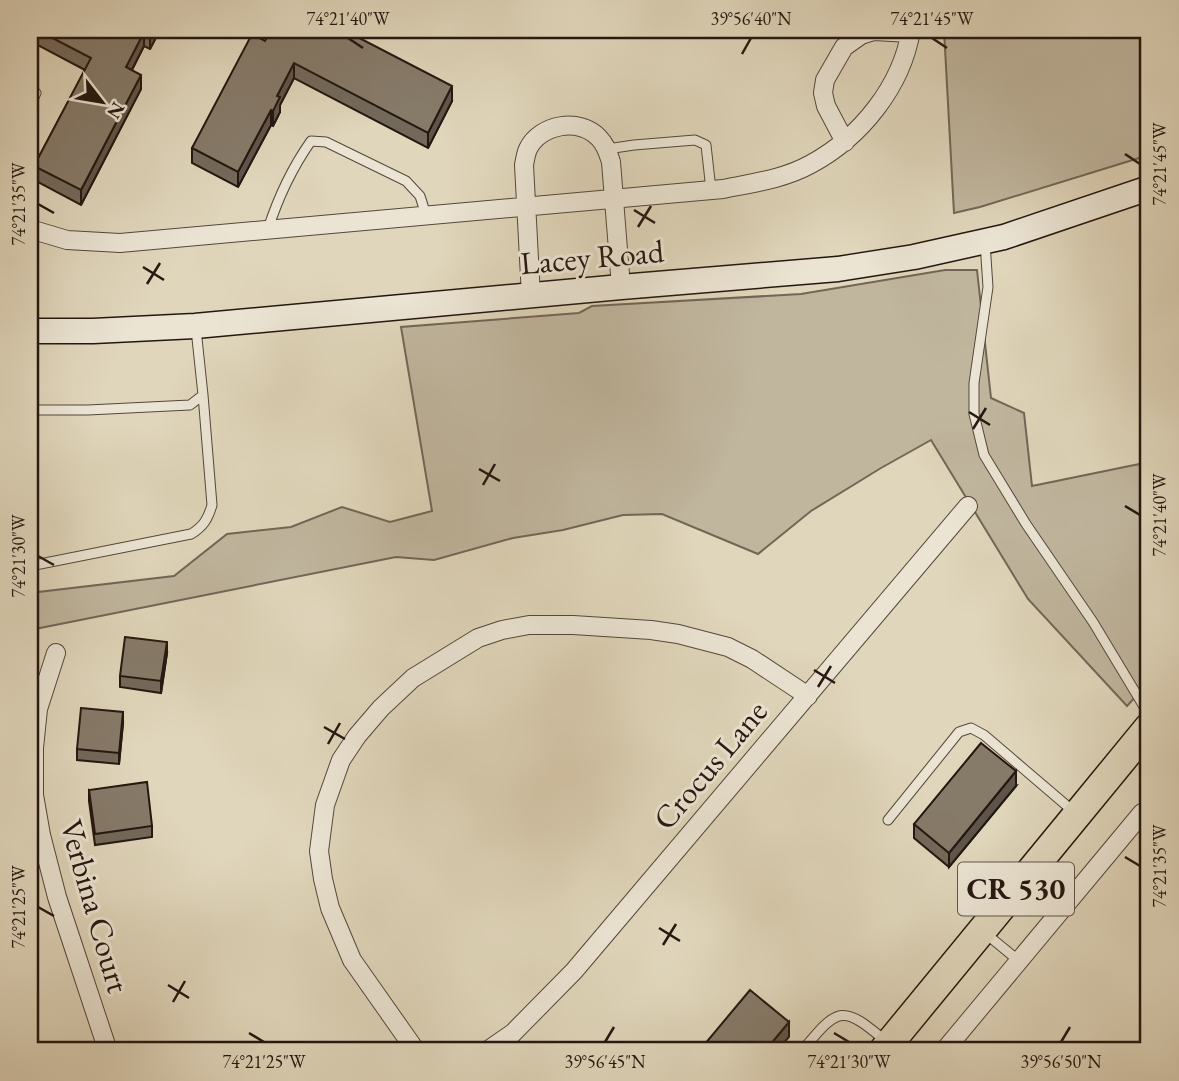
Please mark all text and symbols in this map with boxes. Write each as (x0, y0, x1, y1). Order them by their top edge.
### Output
text: 74°21'40"W (306, 7, 390, 30)
text: 39°56'40"N (711, 7, 792, 30)
text: 74°21'45"W (890, 7, 974, 30)
north arrow (66, 66, 136, 136)
text: N (101, 97, 131, 124)
text: 74°21'45"W (1148, 122, 1171, 206)
text: 74°21'35"W (7, 162, 30, 246)
street label: Lacey Road (519, 230, 666, 284)
text: 74°21'40"W (1148, 473, 1171, 557)
text: 74°21'30"W (7, 514, 30, 598)
street label: Crocus Lane (644, 691, 776, 839)
street label: Verbina Court (50, 815, 140, 997)
text: 74°21'35"W (1148, 824, 1171, 908)
road number: CR 530 (958, 862, 1074, 916)
text: 74°21'25"W (7, 865, 30, 949)
text: 74°21'25"W (222, 1050, 306, 1073)
text: 39°56'45"N (565, 1050, 646, 1073)
text: 74°21'30"W (807, 1050, 891, 1073)
text: 39°56'50"N (1021, 1050, 1102, 1073)

